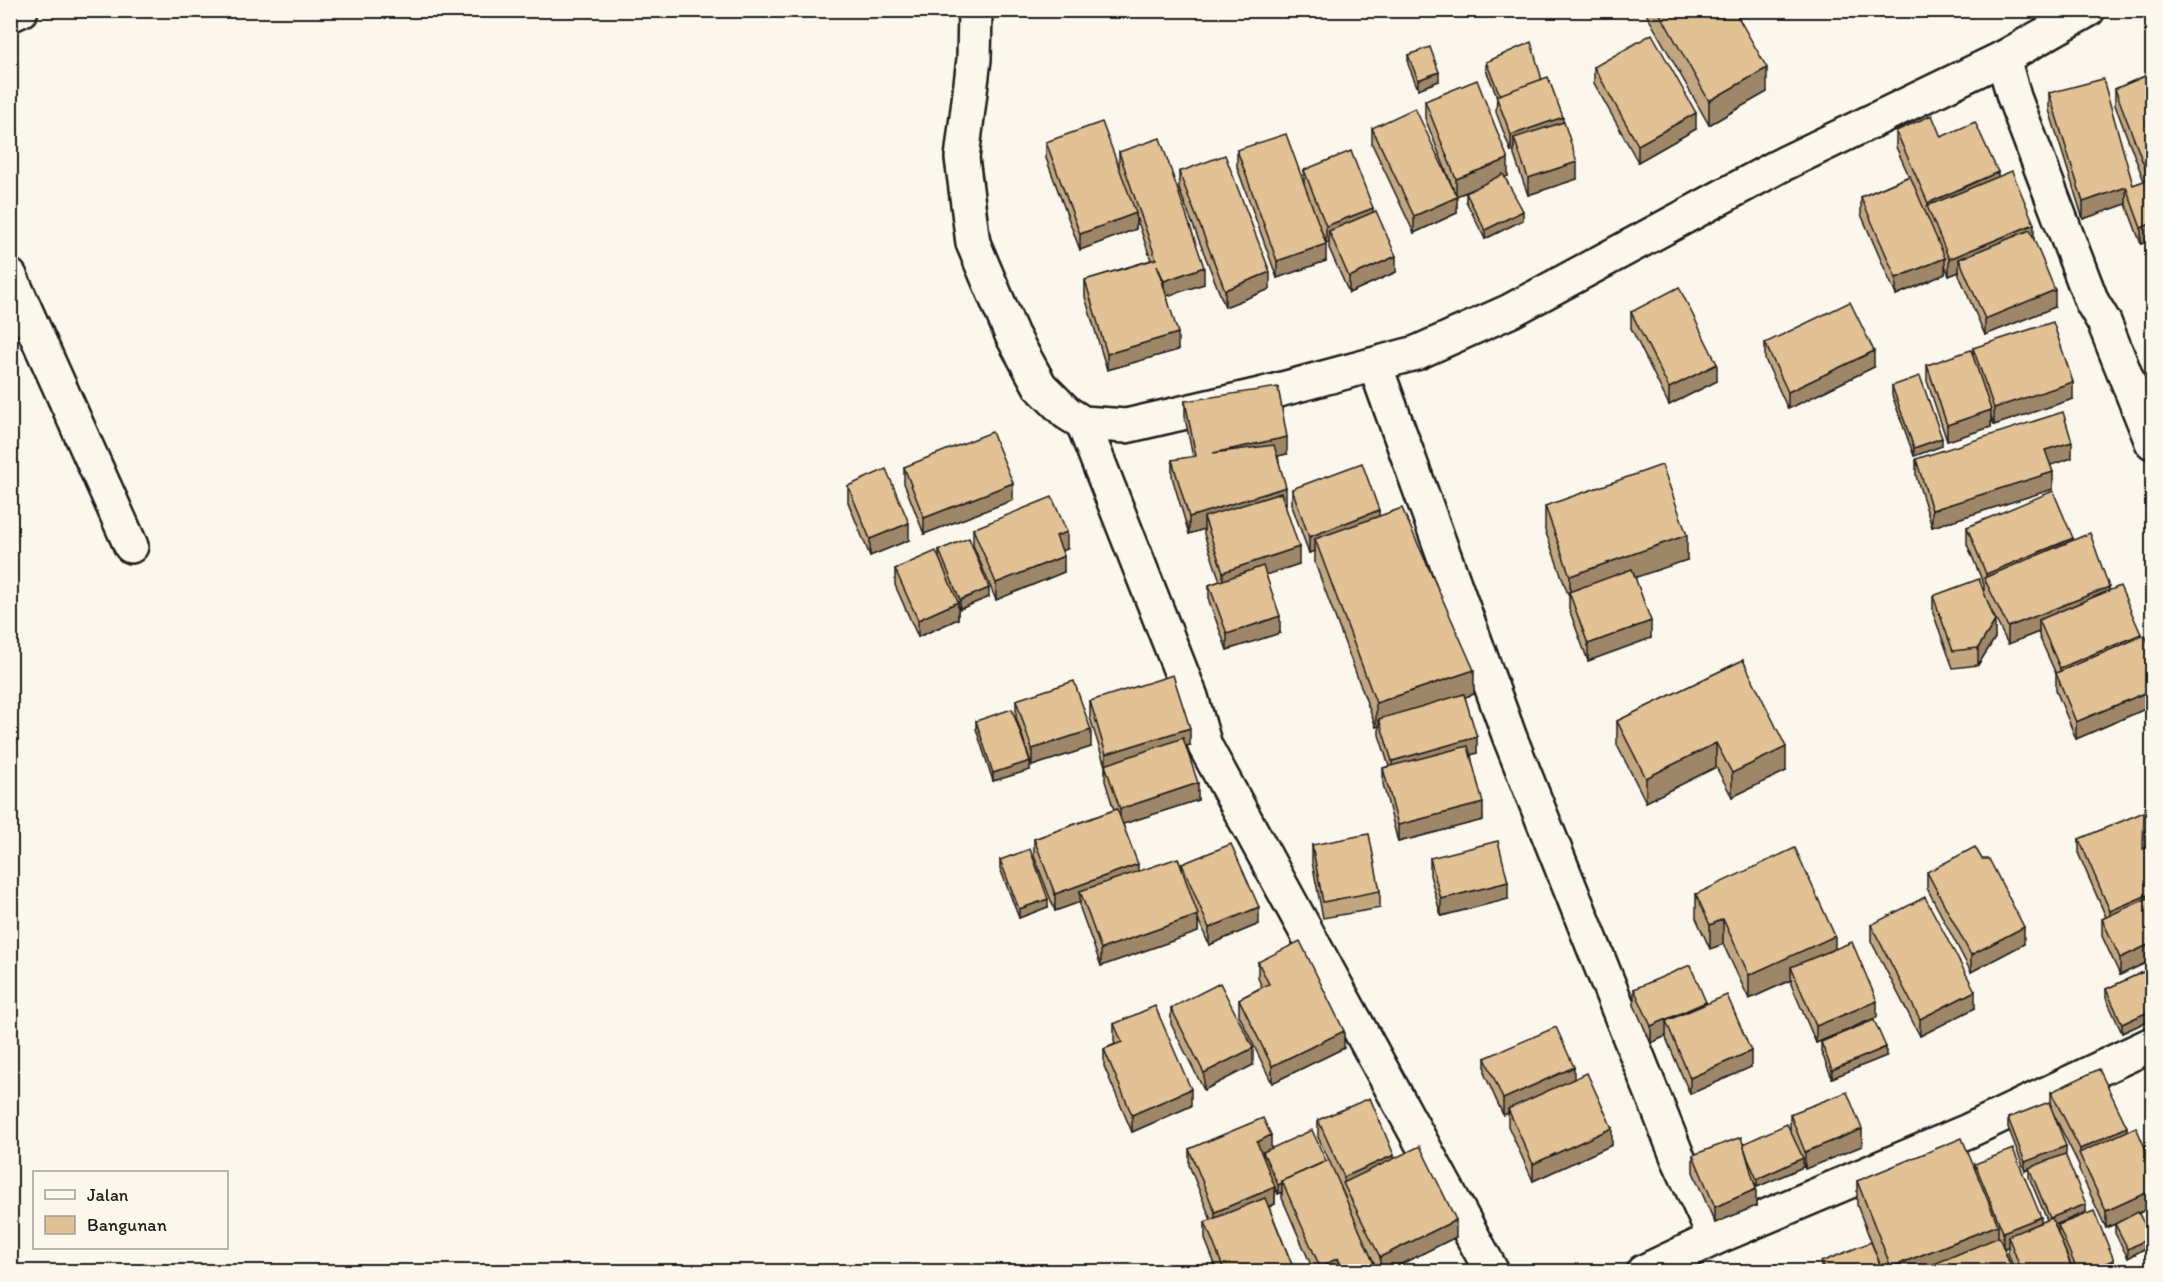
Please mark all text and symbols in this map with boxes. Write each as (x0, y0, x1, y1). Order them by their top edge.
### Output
legend (33, 1171, 228, 1249)
text: Jalan (87, 1184, 129, 1206)
text: Bangunan (87, 1214, 167, 1236)

